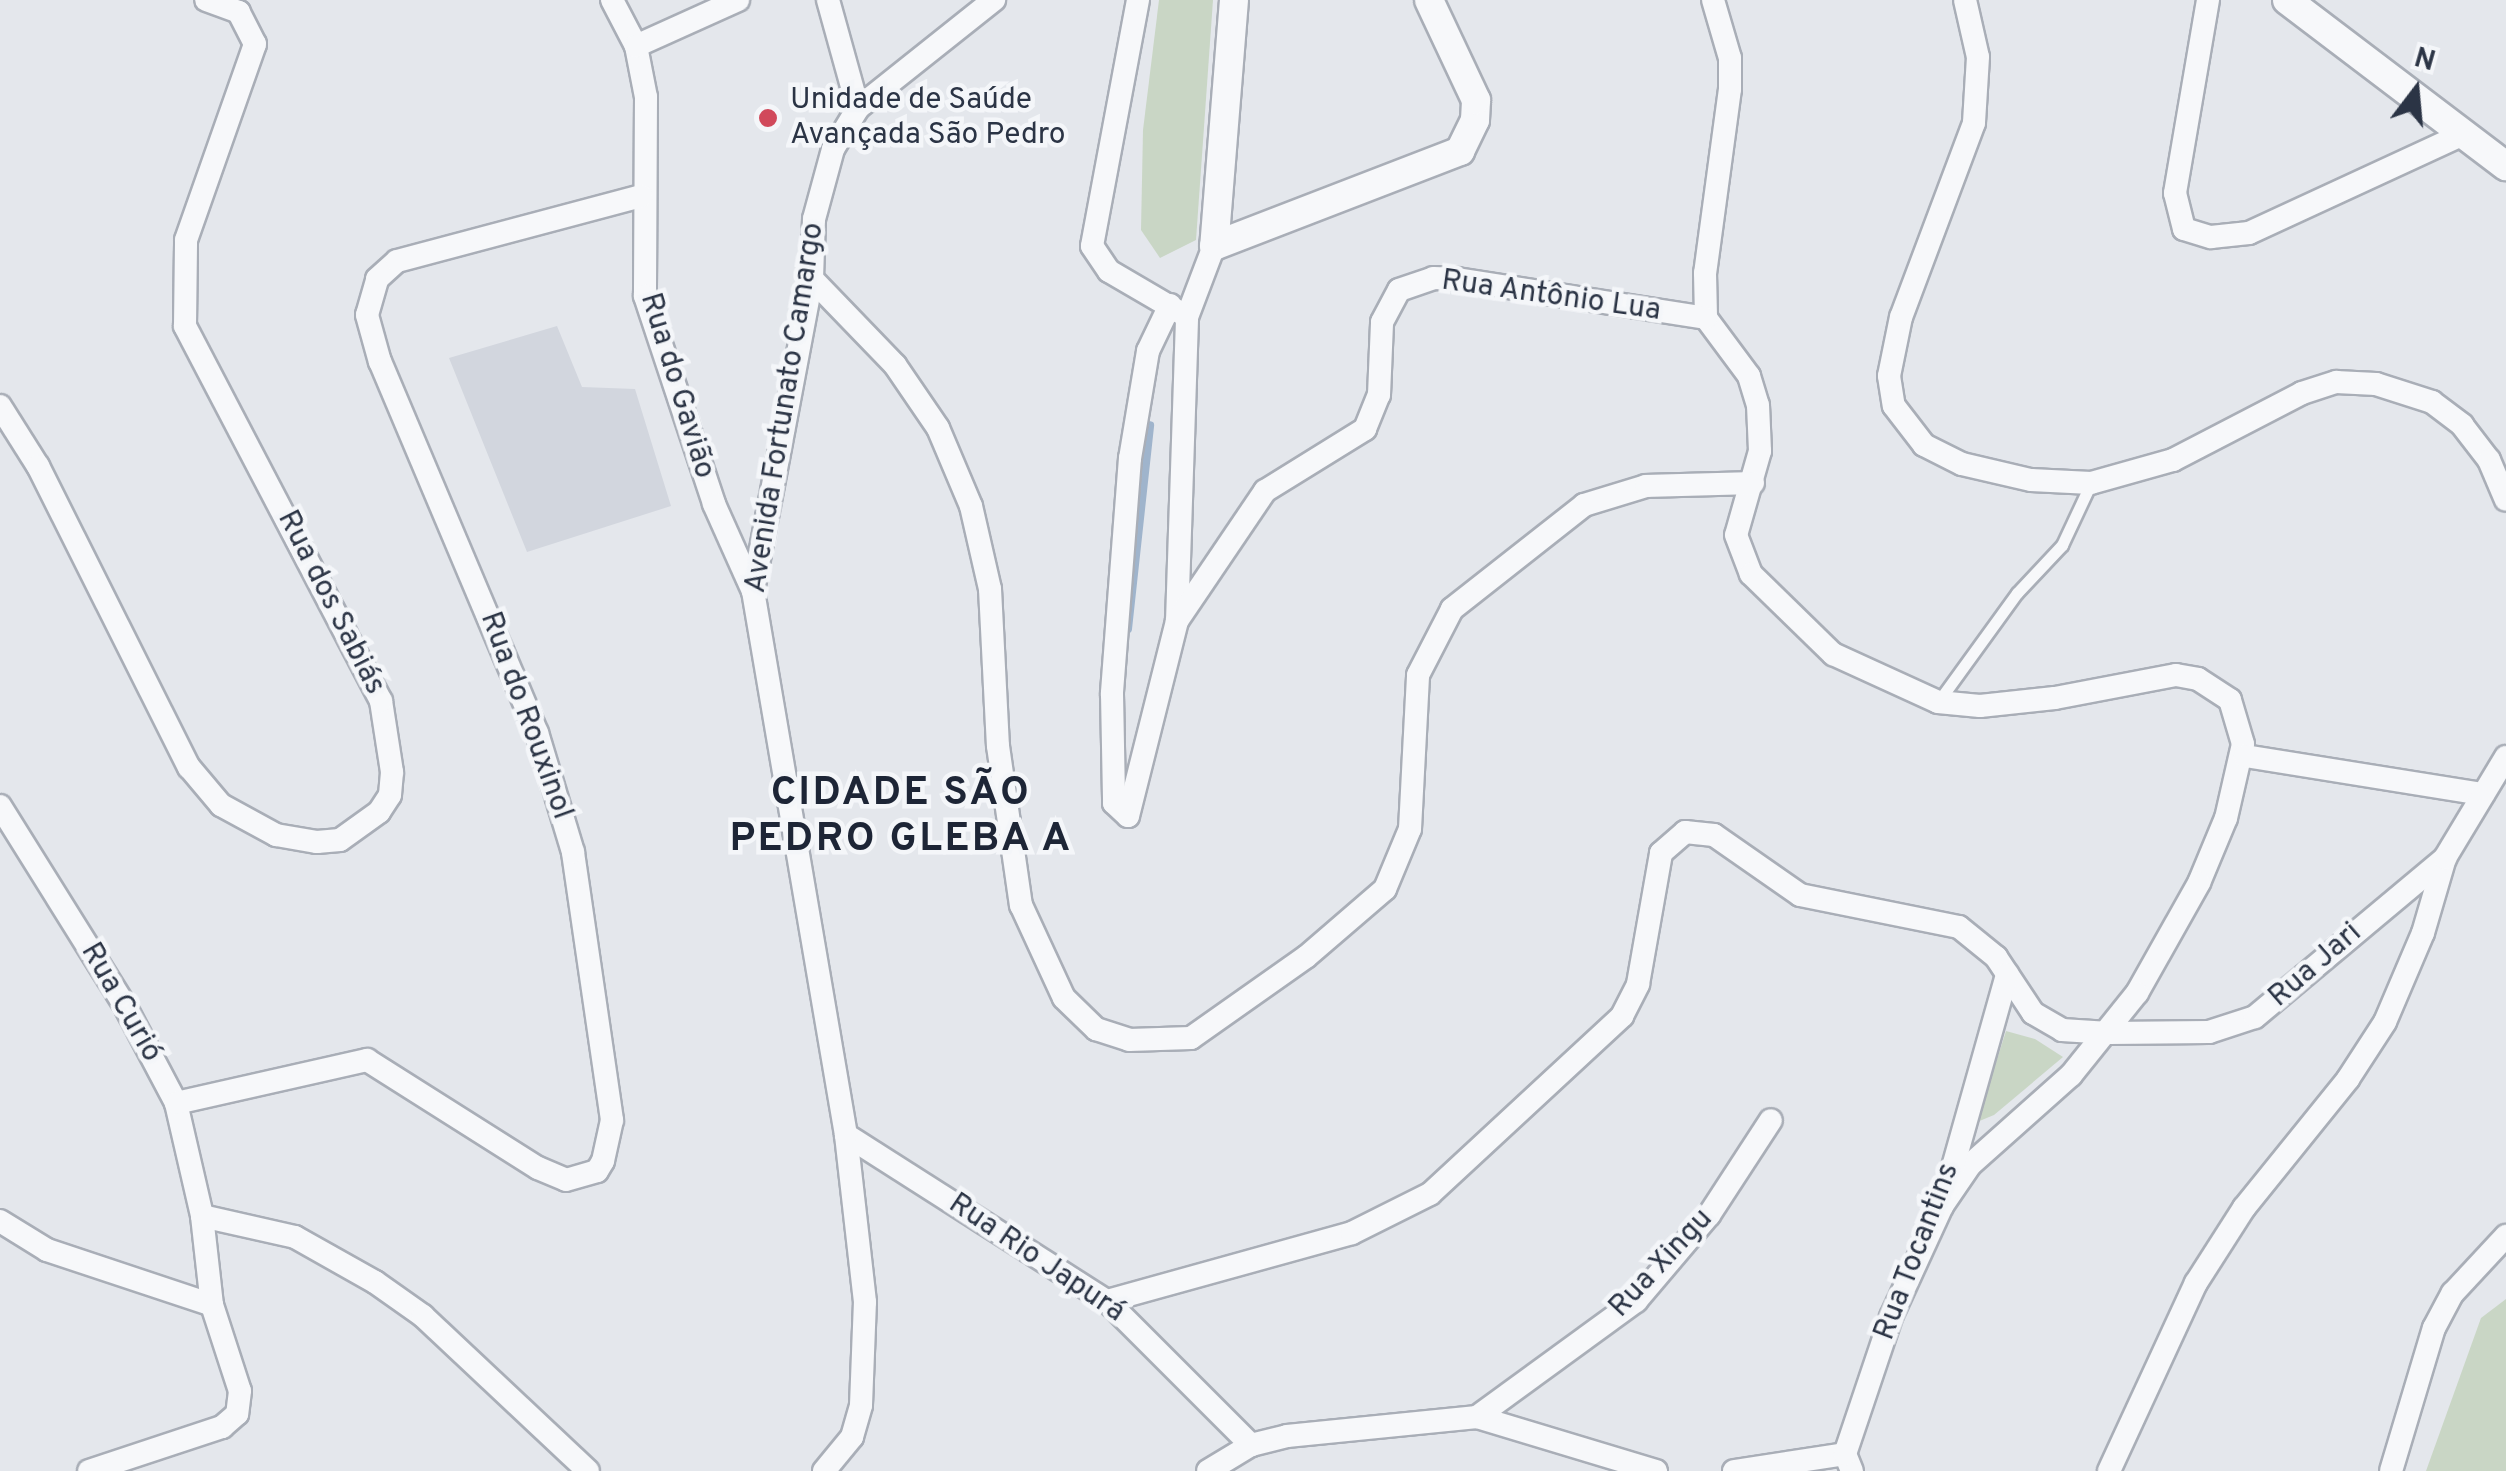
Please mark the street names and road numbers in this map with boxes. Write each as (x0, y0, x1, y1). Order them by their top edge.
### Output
street label: Avenida Fortunato Camargo (739, 220, 833, 596)
street label: Rua Antônio Lua (1438, 264, 1664, 330)
street label: Rua do Gavião (631, 289, 721, 483)
street label: Rua dos Sabiás (268, 505, 392, 701)
street label: Rua do Rouxinol (471, 607, 579, 825)
street label: Rua Jari (2262, 916, 2370, 1016)
street label: Rua Curió (71, 937, 169, 1069)
street label: Rua Tocantins (1867, 1158, 1969, 1346)
street label: Rua Rio Japurá (941, 1187, 1131, 1331)
street label: Rua Xingu (1603, 1202, 1721, 1326)

